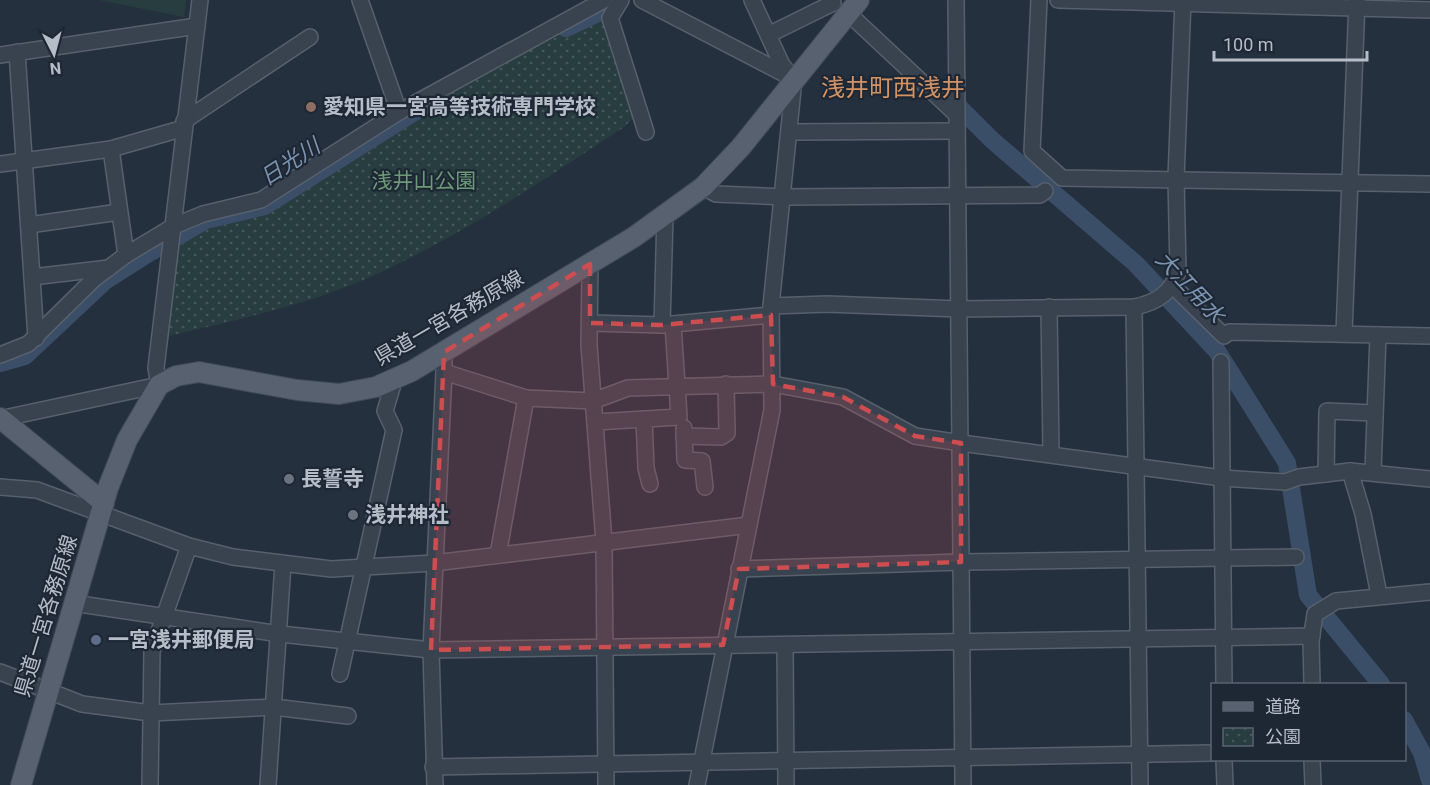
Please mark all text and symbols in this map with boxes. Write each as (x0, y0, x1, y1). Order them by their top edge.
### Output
north arrow (24, 24, 84, 84)
scale bar (1214, 24, 1367, 62)
text: 100 m (1223, 34, 1274, 55)
text: N (49, 58, 62, 78)
district label: 浅井町西浅井 (821, 74, 965, 102)
place label: 愛知県一宮高等技術専門学校 (323, 95, 596, 119)
marker: 愛知県一宮高等技術専門学校 (304, 100, 318, 114)
water label: 日光川 (256, 132, 326, 190)
park label: 浅井山公園 (372, 169, 477, 193)
water label: 大江用水 (1151, 246, 1231, 329)
street label: 県道一宮各務原線 (370, 266, 528, 370)
place label: 長誓寺 (301, 467, 364, 491)
marker: 長誓寺 (282, 472, 296, 486)
place label: 浅井神社 (365, 503, 449, 527)
marker: 浅井神社 (346, 508, 360, 522)
street label: 県道一宮各務原線 (10, 532, 82, 700)
place label: 一宮浅井郵便局 (108, 628, 255, 652)
marker: 一宮浅井郵便局 (89, 633, 103, 647)
legend (1211, 683, 1406, 761)
text: 道路 (1265, 696, 1301, 717)
text: 公園 (1265, 726, 1301, 747)

